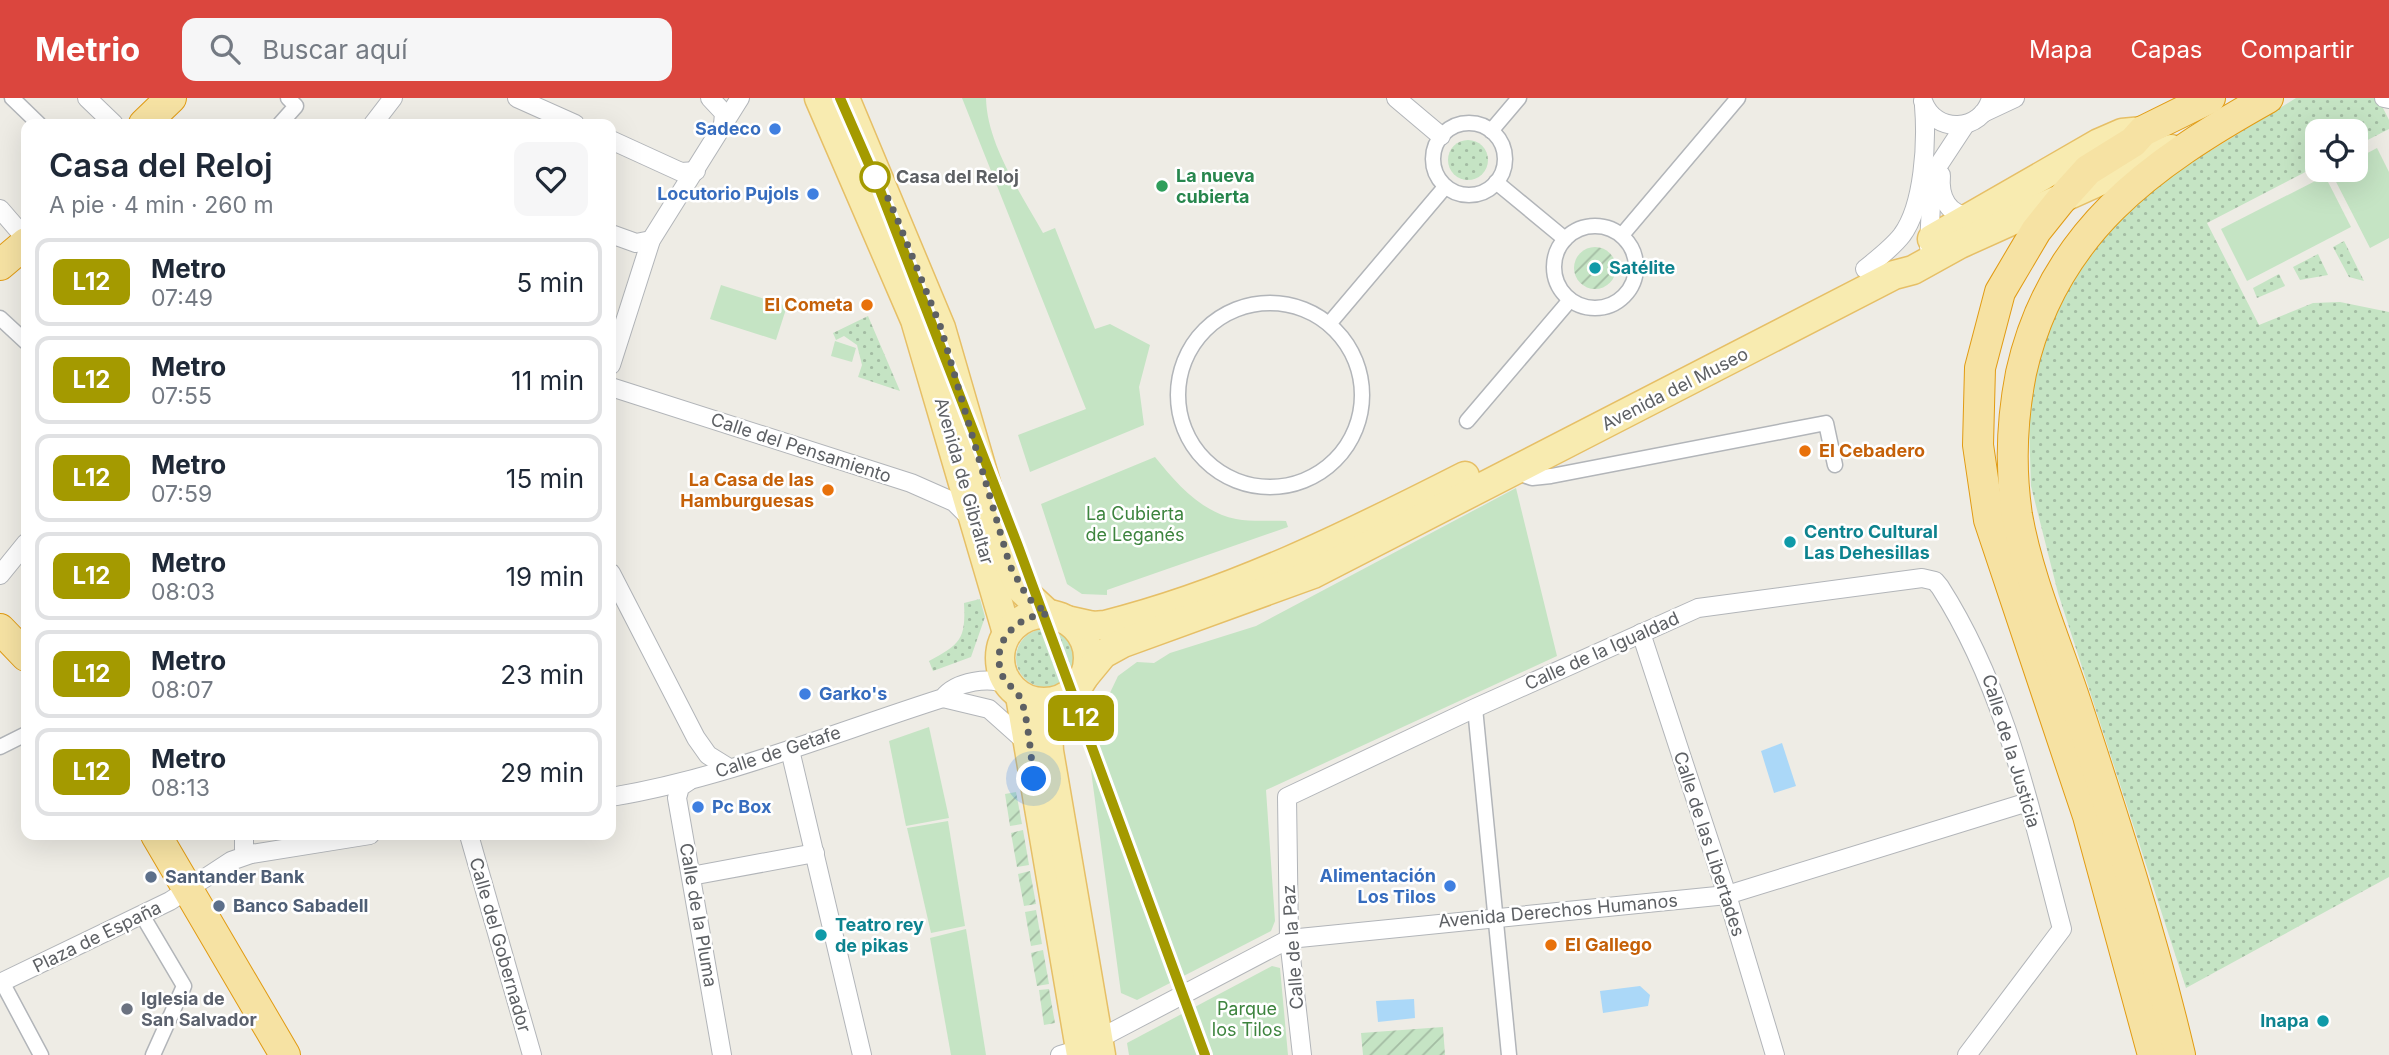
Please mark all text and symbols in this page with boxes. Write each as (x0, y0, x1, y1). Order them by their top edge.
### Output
search box (182, 18, 672, 81)
text: Metrio (35, 29, 140, 69)
icon: search (206, 30, 244, 68)
text: Buscar aquí (262, 34, 407, 65)
text: Mapa (2029, 35, 2092, 64)
text: Capas (2130, 35, 2203, 64)
text: Compartir (2241, 35, 2354, 64)
place label: Sadeco (695, 118, 761, 139)
map controls (2305, 119, 2368, 182)
button: locate (2305, 119, 2368, 182)
marker: Sadeco (767, 121, 783, 137)
button: heart (514, 142, 588, 216)
text: Casa del Reloj (49, 145, 273, 185)
marker: Casa del Reloj (860, 162, 890, 192)
place label: La nueva cubierta (1176, 165, 1255, 207)
place label: Casa del Reloj (896, 166, 1019, 187)
marker: La nueva cubierta (1154, 178, 1170, 194)
place label: Locutorio Pujols (657, 183, 799, 204)
marker: Locutorio Pujols (805, 186, 821, 202)
text: A pie · 4 min · 260 m (49, 191, 274, 219)
text: Metro (151, 253, 226, 284)
place label: Satélite (1609, 257, 1676, 278)
marker: Satélite (1587, 260, 1603, 276)
text: L12 (73, 267, 110, 296)
text: 5 min (516, 267, 584, 298)
text: 07:49 (151, 284, 213, 312)
place label: El Cometa (764, 294, 853, 315)
marker: El Cometa (859, 297, 875, 313)
street label: Avenida del Museo (1598, 343, 1751, 435)
text: Metro (151, 351, 226, 382)
text: L12 (73, 365, 110, 394)
text: 11 min (511, 365, 584, 396)
text: 07:55 (151, 382, 212, 410)
street label: Avenida de Gibraltar (931, 395, 998, 567)
street label: Calle del Pensamiento (708, 408, 894, 487)
place label: El Cebadero (1819, 440, 1925, 461)
marker: El Cebadero (1797, 443, 1813, 459)
text: Metro (151, 449, 226, 480)
text: L12 (73, 463, 110, 492)
text: 15 min (506, 463, 584, 494)
place label: La Casa de las Hamburguesas (680, 469, 814, 511)
text: 07:59 (151, 480, 212, 508)
marker: La Casa de las Hamburguesas (820, 482, 836, 498)
park label: La Cubierta de Leganés (1085, 503, 1185, 545)
place label: Centro Cultural Las Dehesillas (1804, 521, 1938, 563)
marker: Centro Cultural Las Dehesillas (1782, 534, 1798, 550)
text: Metro (151, 547, 226, 578)
text: L12 (73, 561, 110, 590)
text: 19 min (506, 561, 584, 592)
text: 08:03 (151, 578, 215, 606)
street label: Calle de la Igualdad (1521, 607, 1682, 694)
text: Metro (151, 645, 226, 676)
text: L12 (73, 659, 110, 688)
text: 23 min (500, 659, 584, 690)
street label: Calle de la Justicia (1978, 672, 2045, 830)
text: 08:07 (151, 676, 213, 704)
place label: Garko's (819, 683, 887, 704)
marker: Garko's (797, 686, 813, 702)
line badge: L12 (1041, 695, 1121, 741)
text: L12 (1062, 703, 1100, 732)
street label: Calle de Getafe (712, 721, 843, 782)
text: Metro (151, 743, 226, 774)
street label: Calle de las Libertades (1670, 749, 1749, 939)
text: L12 (73, 757, 110, 786)
text: 29 min (500, 757, 584, 788)
your location (1016, 761, 1051, 796)
text: 08:13 (151, 774, 210, 802)
place label: Pc Box (712, 796, 772, 817)
marker: Pc Box (690, 799, 706, 815)
street label: Calle de la Pluma (675, 841, 722, 989)
street label: Calle del Gobernador (465, 855, 536, 1035)
place label: Alimentación Los Tilos (1320, 865, 1436, 907)
place label: Santander Bank (165, 866, 305, 887)
marker: Santander Bank (143, 869, 159, 885)
marker: Alimentación Los Tilos (1442, 878, 1458, 894)
street label: Calle de la Paz (1278, 884, 1307, 1010)
street label: Avenida Derechos Humanos (1437, 890, 1679, 931)
place label: Banco Sabadell (233, 895, 369, 916)
street label: Plaza de España (29, 896, 164, 977)
marker: Banco Sabadell (211, 898, 227, 914)
place label: Teatro rey de pikas (835, 914, 924, 956)
marker: Teatro rey de pikas (813, 927, 829, 943)
place label: El Gallego (1565, 934, 1652, 955)
marker: El Gallego (1543, 937, 1559, 953)
place label: Iglesia de San Salvador (141, 988, 257, 1030)
park label: Parque los Tilos (1212, 998, 1282, 1040)
marker: Iglesia de San Salvador (119, 1001, 135, 1017)
place label: Inapa (2260, 1010, 2309, 1031)
marker: Inapa (2315, 1013, 2331, 1029)

